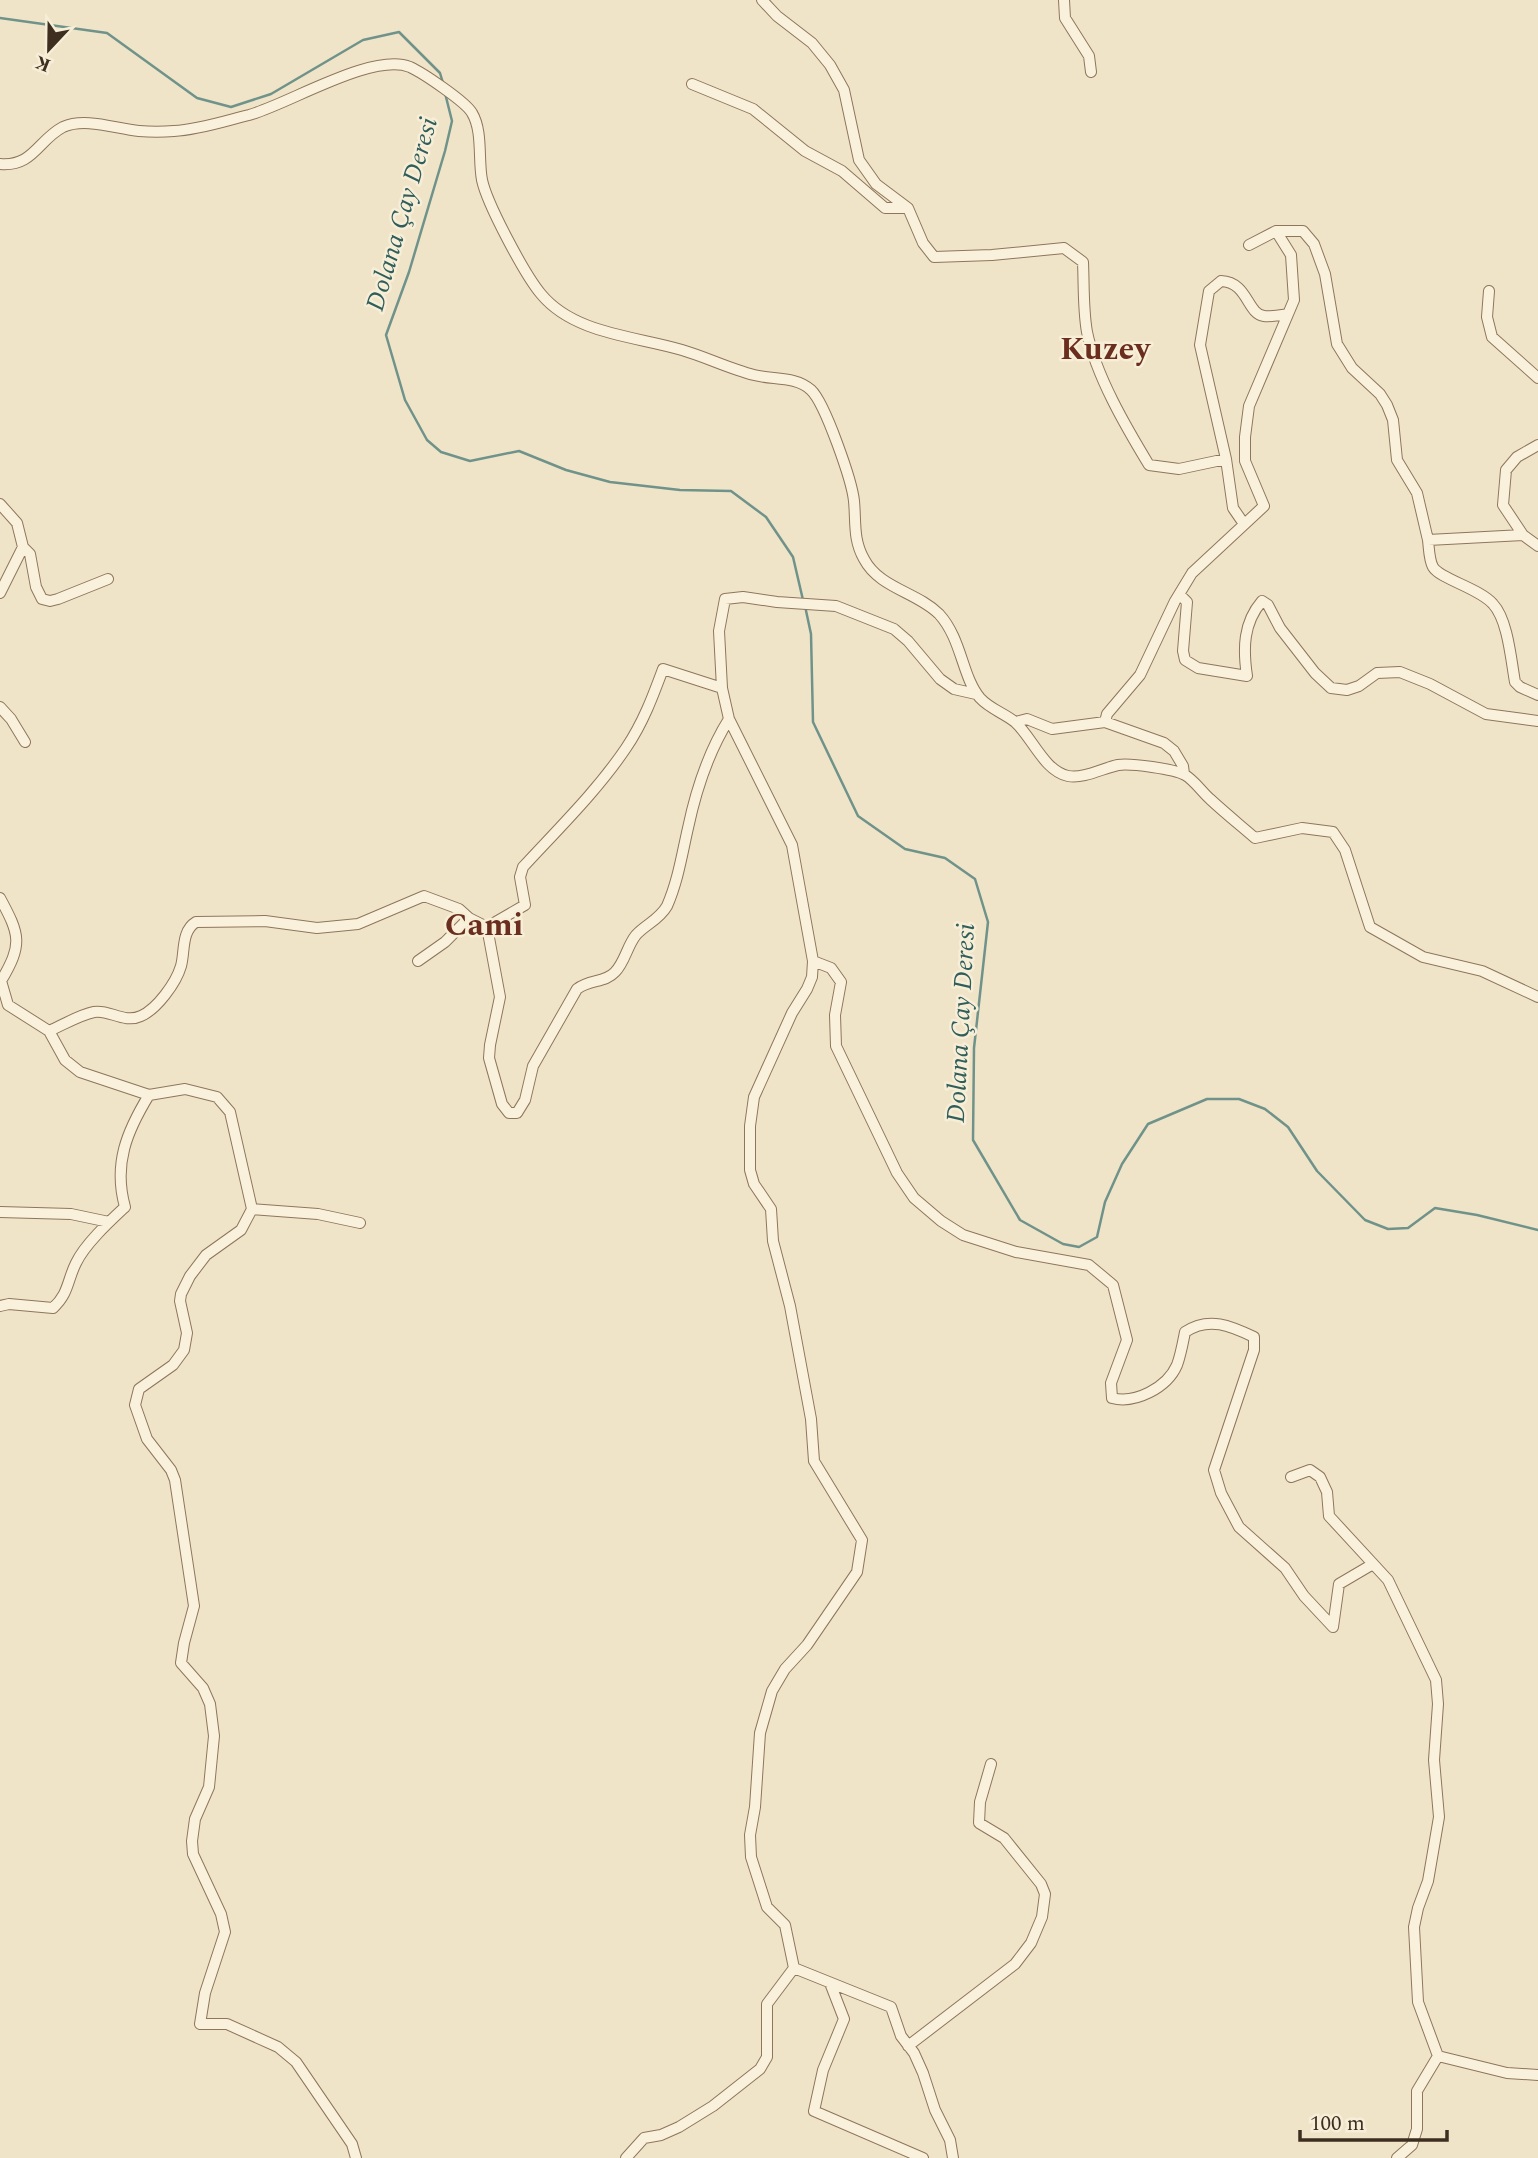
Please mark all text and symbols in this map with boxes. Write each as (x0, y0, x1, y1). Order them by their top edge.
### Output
north arrow (14, 14, 84, 84)
text: K (31, 47, 55, 80)
water label: Dolana Çay Deresi (355, 112, 449, 316)
district label: Kuzey (1060, 325, 1152, 374)
district label: Cami (445, 901, 523, 950)
water label: Dolana Çay Deresi (936, 922, 986, 1124)
scale bar (1300, 2098, 1447, 2142)
text: 100 m (1310, 2108, 1365, 2140)

